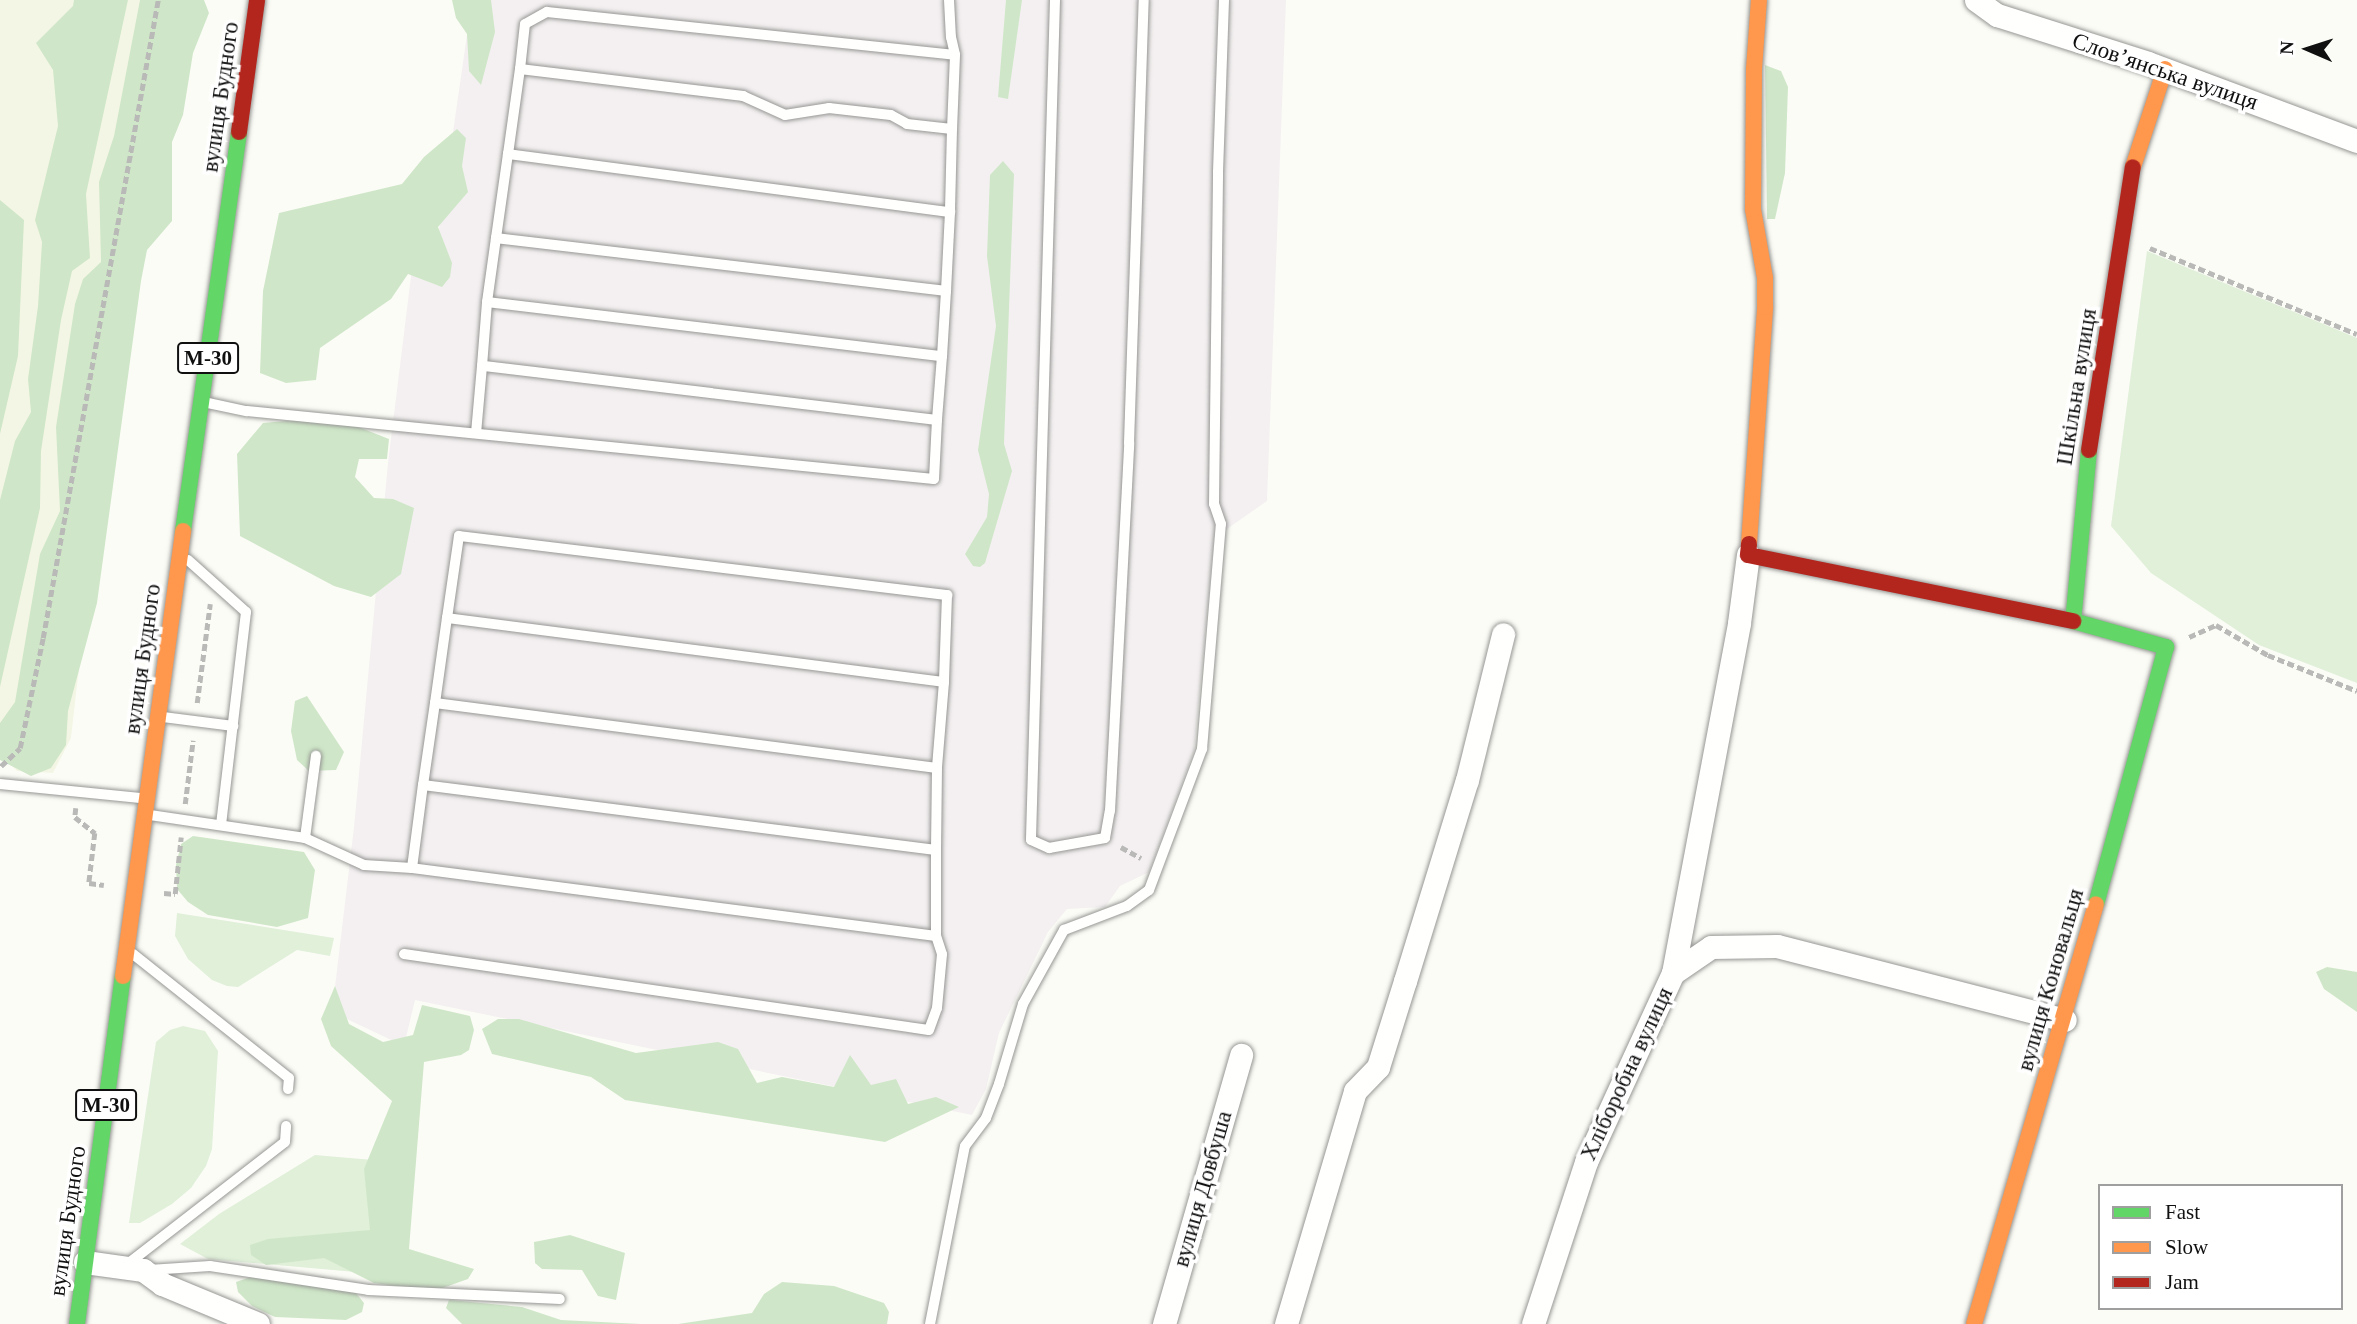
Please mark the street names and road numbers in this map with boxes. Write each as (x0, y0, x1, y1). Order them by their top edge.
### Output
street label: вулиця Будного (197, 20, 245, 174)
street label: Словʼянська вулиця (2069, 27, 2261, 117)
street label: Шкільна вулиця (2051, 307, 2103, 467)
road number: М-30 (176, 340, 240, 376)
street label: вулиця Будного (119, 582, 167, 736)
street label: вулиця Коновальця (2012, 886, 2090, 1074)
street label: Хліборобна вулиця (1575, 983, 1679, 1165)
road number: М-30 (74, 1088, 138, 1122)
street label: вулиця Довбуша (1168, 1108, 1238, 1270)
street label: вулиця Будного (44, 1144, 92, 1298)

